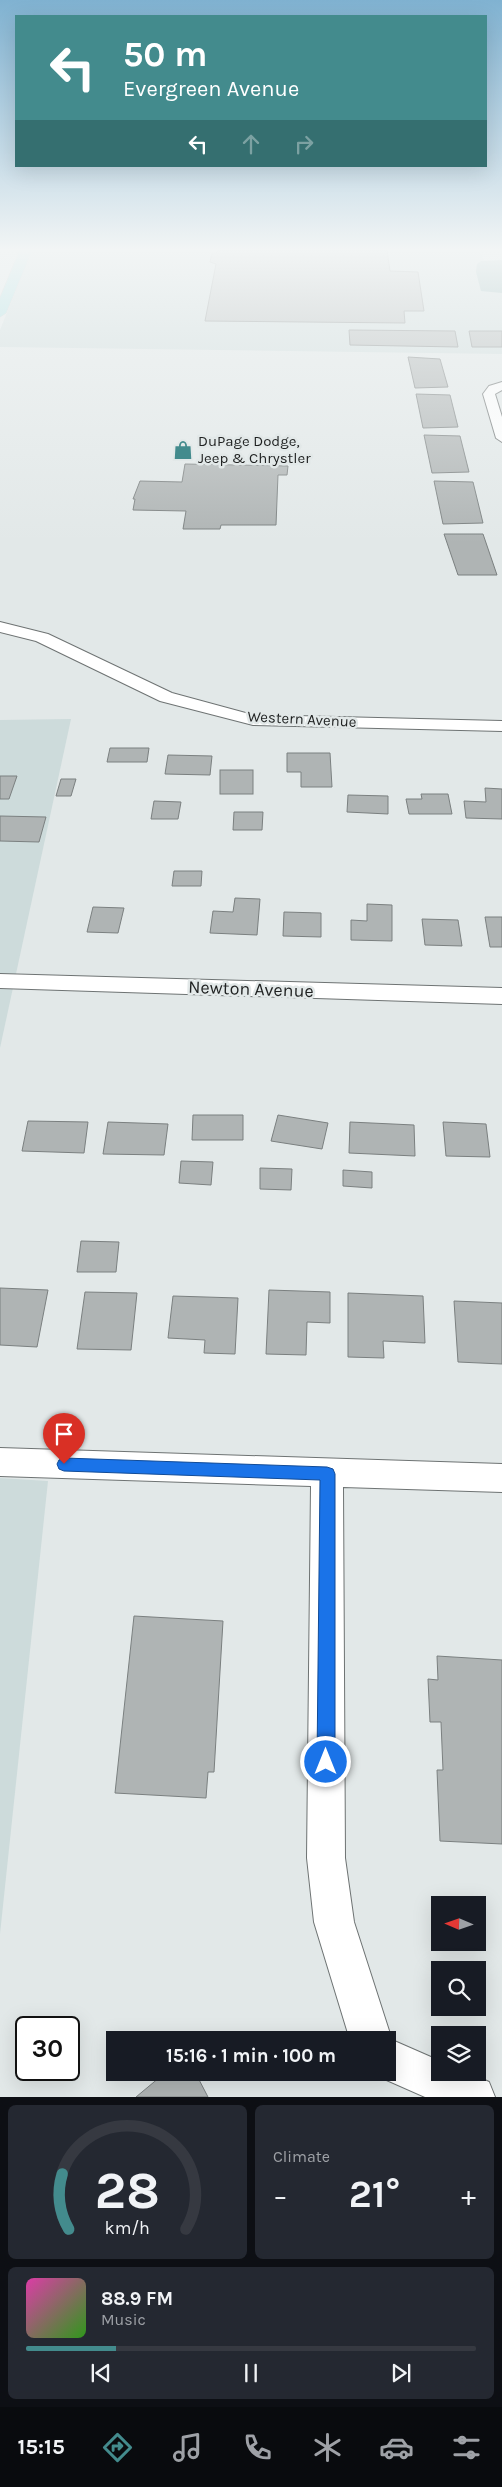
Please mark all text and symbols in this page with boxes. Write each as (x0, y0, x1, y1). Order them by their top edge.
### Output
text: 50 m (123, 34, 208, 75)
icon: left (40, 35, 105, 100)
text: Evergreen Avenue (123, 76, 299, 102)
icon: left (184, 130, 212, 158)
icon: ahead (237, 130, 265, 158)
icon: right (290, 130, 318, 158)
place label: DuPage Dodge, Jeep & Chrystler (198, 432, 311, 467)
shop icon: DuPage Dodge, Jeep & Chrystler (172, 439, 194, 461)
street label: Western Avenue (247, 707, 357, 731)
street label: Newton Avenue (188, 976, 314, 1002)
pin (43, 1413, 85, 1464)
icon: arrive (50, 1420, 78, 1448)
position arrow (299, 1735, 351, 1787)
north arrow (431, 1896, 486, 1951)
map controls (431, 1896, 486, 2081)
button: search (431, 1961, 486, 2016)
speed limit sign: 30 (15, 2016, 80, 2081)
button: layers (431, 2026, 486, 2081)
text: 15:16 · 1 min · 100 m (166, 2045, 336, 2067)
text: Climate (273, 2147, 330, 2166)
text: 28 (95, 2160, 160, 2221)
text: 21° (349, 2172, 400, 2217)
text: − (273, 2179, 288, 2212)
text: + (461, 2179, 476, 2212)
text: km/h (105, 2218, 150, 2239)
text: 88.9 FM (101, 2288, 173, 2310)
text: Music (101, 2310, 146, 2329)
icon: previous (87, 2359, 115, 2387)
icon: pause (237, 2359, 265, 2387)
icon: next (387, 2359, 415, 2387)
icon: directions (100, 2430, 135, 2465)
icon: music (170, 2430, 205, 2465)
icon: phone (240, 2430, 275, 2465)
icon: climate (310, 2430, 345, 2465)
icon: car (379, 2430, 414, 2465)
icon: filters (449, 2430, 484, 2465)
text: 15:15 (17, 2434, 65, 2460)

